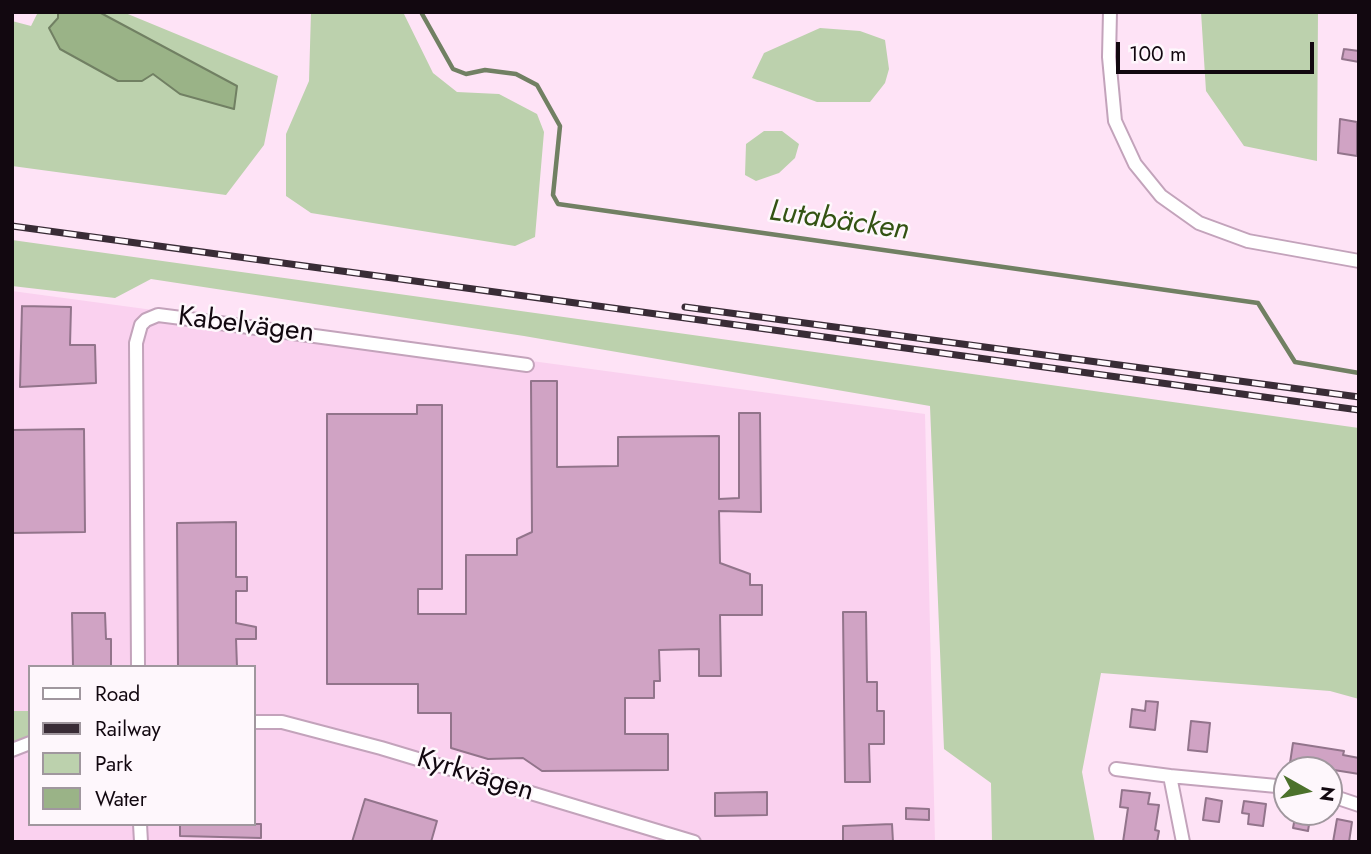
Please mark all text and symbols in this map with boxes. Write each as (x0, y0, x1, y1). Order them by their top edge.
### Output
scale bar (1119, 28, 1317, 72)
text: 100 m (1129, 39, 1186, 69)
water label: Lutabäcken (767, 194, 911, 250)
street label: Kabelvägen (176, 301, 316, 351)
legend (28, 665, 256, 826)
text: Road (95, 679, 140, 709)
text: Railway (95, 714, 161, 744)
street label: Kyrkvägen (413, 742, 537, 810)
text: Park (95, 749, 132, 779)
north arrow (1273, 756, 1343, 826)
text: Water (95, 784, 147, 814)
text: N (1313, 784, 1342, 804)

